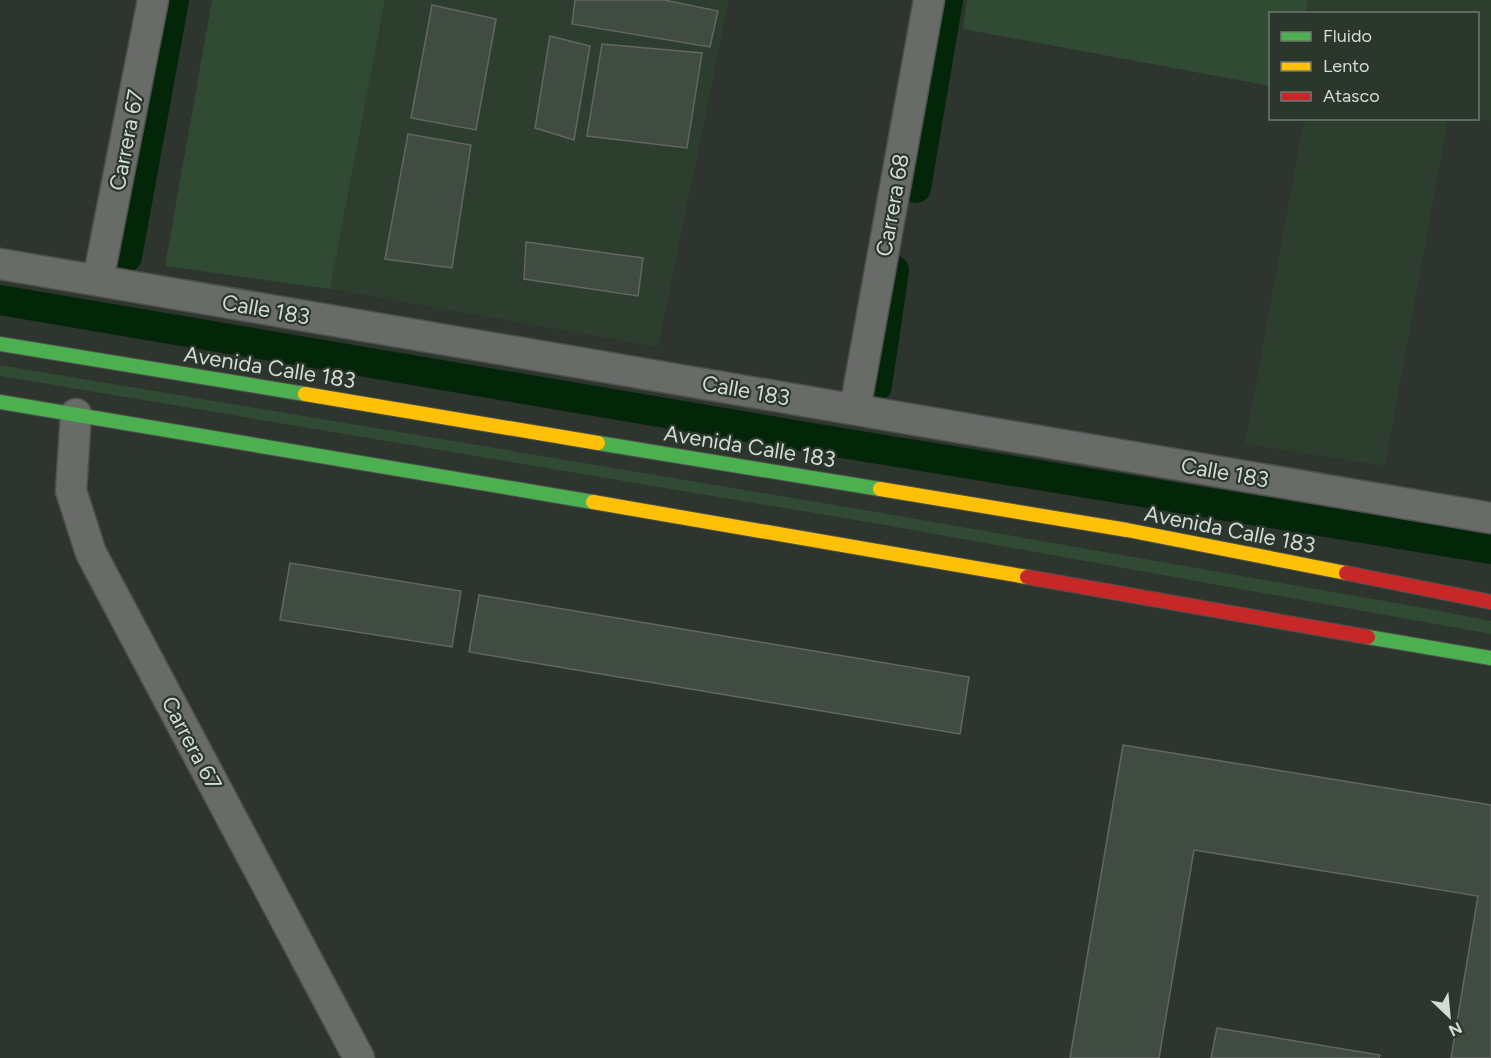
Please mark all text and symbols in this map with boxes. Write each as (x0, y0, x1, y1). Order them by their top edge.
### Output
legend (1269, 12, 1479, 120)
text: Fluido (1323, 25, 1372, 47)
text: Lento (1323, 55, 1369, 77)
text: Atasco (1323, 85, 1380, 107)
street label: Carrera 67 (103, 87, 150, 193)
street label: Carrera 68 (870, 152, 915, 259)
street label: Calle 183 (220, 288, 312, 330)
street label: Avenida Calle 183 (182, 341, 358, 394)
street label: Calle 183 (700, 369, 792, 411)
street label: Avenida Calle 183 (662, 420, 838, 473)
street label: Calle 183 (1179, 451, 1271, 493)
street label: Avenida Calle 183 (1142, 500, 1318, 559)
street label: Carrera 67 (156, 692, 228, 795)
north arrow (1419, 986, 1479, 1046)
text: N (1446, 1018, 1465, 1040)

